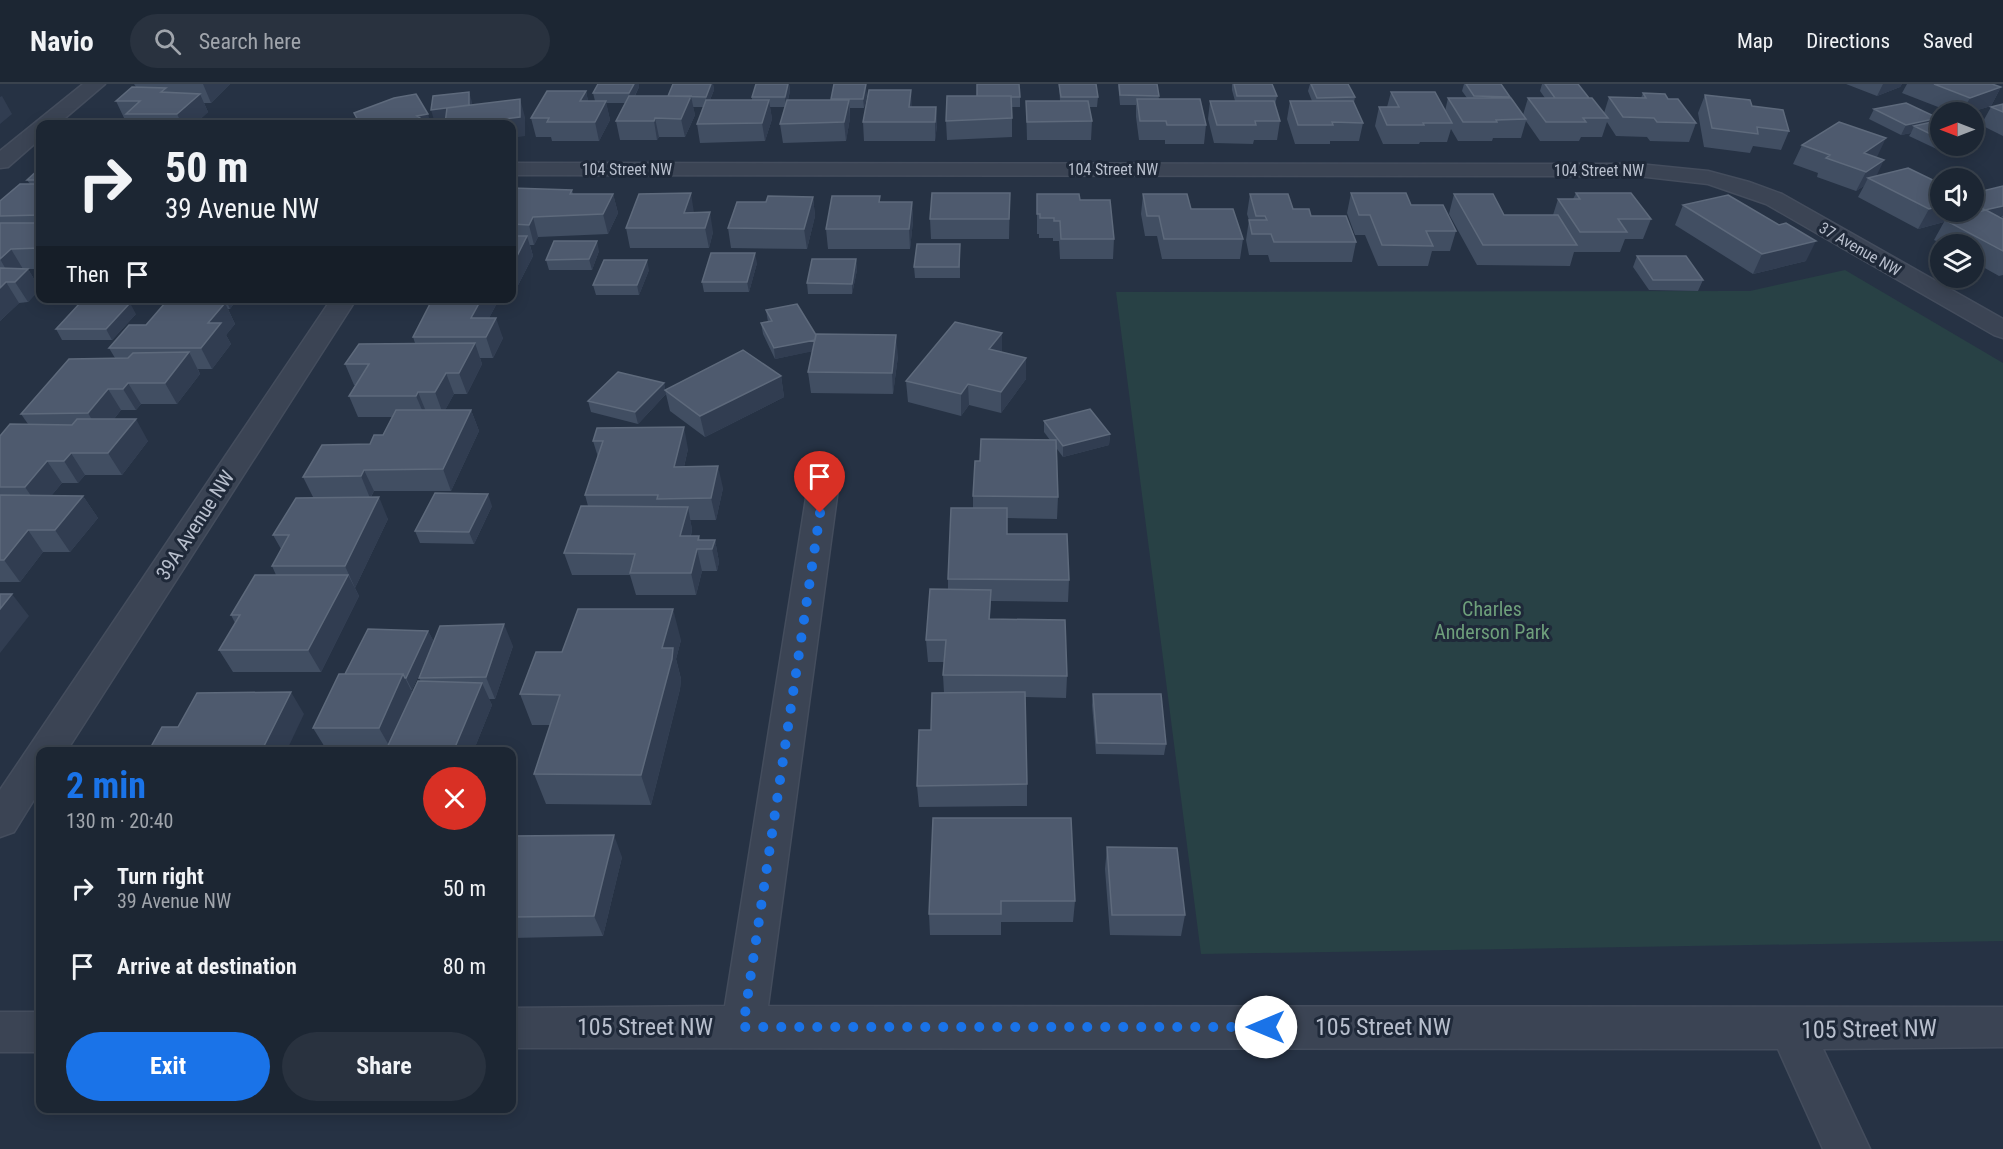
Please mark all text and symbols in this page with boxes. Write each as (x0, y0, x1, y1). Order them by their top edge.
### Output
search box (130, 14, 550, 68)
text: Navio (30, 25, 94, 58)
icon: search (151, 25, 184, 58)
text: Search here (199, 29, 301, 54)
text: Map (1737, 29, 1773, 53)
text: Directions (1806, 29, 1890, 53)
text: Saved (1923, 29, 1973, 53)
north arrow (1930, 102, 1984, 156)
map controls (1930, 102, 1984, 288)
text: 50 m (165, 143, 248, 192)
icon: right (66, 144, 144, 222)
street label: 104 Street NW (582, 160, 672, 179)
street label: 104 Street NW (1068, 160, 1158, 179)
street label: 104 Street NW (1554, 161, 1644, 180)
button: sound (1930, 168, 1984, 222)
text: 39 Avenue NW (165, 193, 319, 225)
street label: 37 Avenue NW (1816, 218, 1904, 280)
button: layers (1930, 234, 1984, 288)
icon: arrive (121, 258, 154, 291)
text: Then (66, 262, 109, 287)
pin (794, 451, 845, 513)
icon: arrive (803, 460, 836, 493)
street label: 39A Avenue NW (151, 466, 239, 584)
park label: Charles Anderson Park (1434, 597, 1550, 644)
text: 2 min (66, 765, 146, 807)
button: close (423, 767, 486, 830)
text: 130 m · 20:40 (66, 809, 173, 833)
text: Turn right (117, 864, 204, 889)
icon: right (66, 872, 99, 905)
text: 50 m (443, 876, 486, 901)
text: 39 Avenue NW (117, 889, 231, 913)
icon: arrive (66, 950, 99, 983)
text: Arrive at destination (117, 954, 297, 979)
text: 80 m (443, 954, 486, 979)
position arrow (1234, 995, 1298, 1059)
street label: 105 Street NW (577, 1013, 713, 1041)
street label: 105 Street NW (1315, 1013, 1451, 1041)
street label: 105 Street NW (1801, 1014, 1937, 1044)
button: Exit (66, 1032, 270, 1101)
button: Share (282, 1032, 486, 1101)

